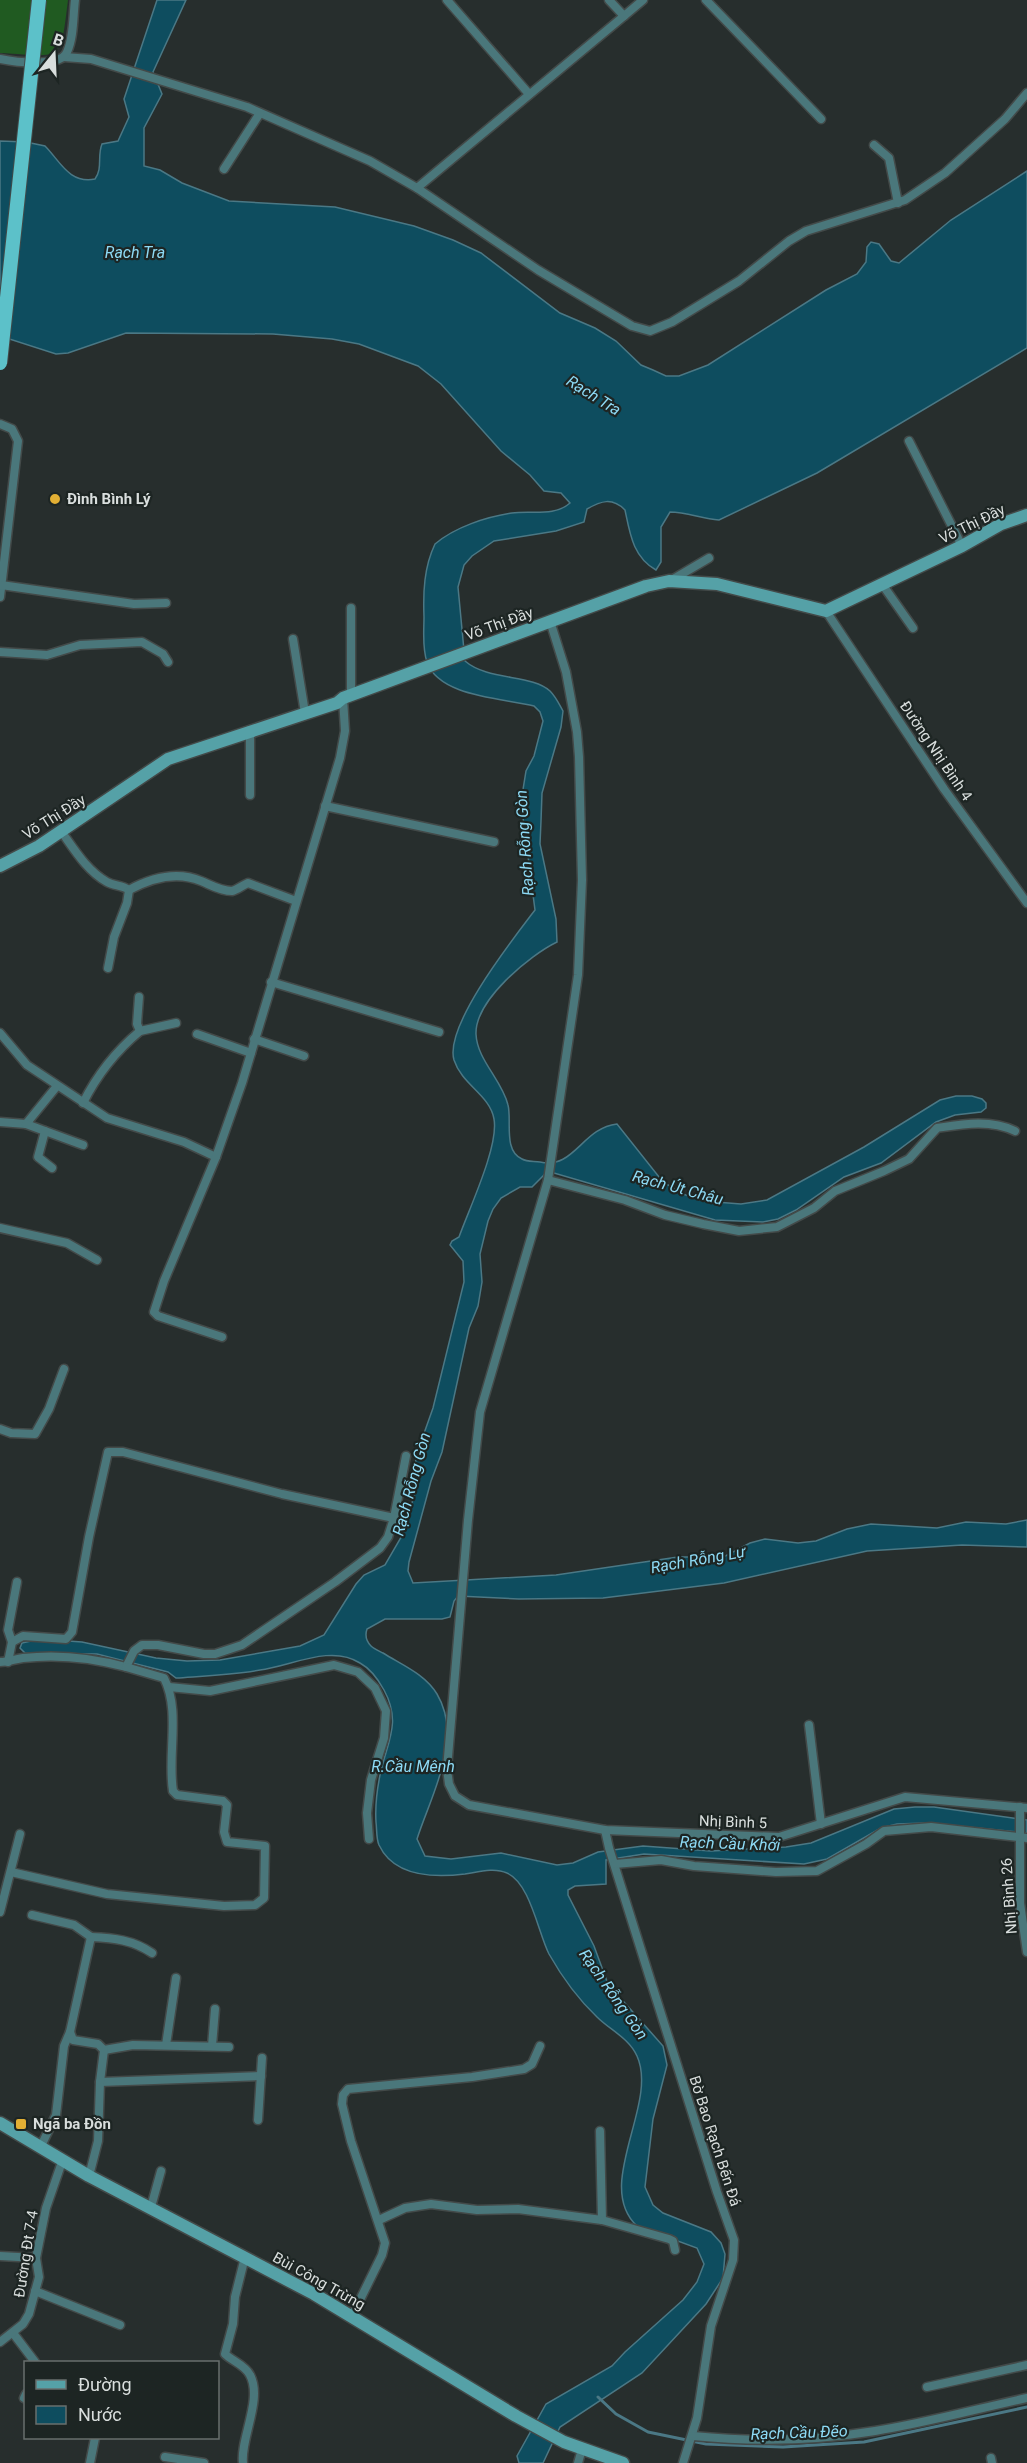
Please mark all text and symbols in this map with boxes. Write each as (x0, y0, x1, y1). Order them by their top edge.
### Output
north arrow (24, 24, 84, 84)
text: B (51, 30, 66, 51)
water label: Rạch Tra (105, 243, 165, 262)
water label: Rạch Tra (563, 371, 624, 419)
place label: Đình Bình Lý (67, 490, 151, 508)
marker: Đình Bình Lý (48, 492, 62, 506)
street label: Võ Thị Đầy (936, 500, 1008, 548)
street label: Võ Thị Đầy (463, 603, 535, 645)
street label: Đường Nhị Bình 4 (896, 698, 976, 805)
water label: Rạch Rỗng Gòn (511, 789, 538, 897)
street label: Võ Thị Đầy (19, 791, 89, 843)
water label: Rạch Út Châu (630, 1166, 726, 1209)
water label: Rạch Rỗng Gòn (389, 1430, 434, 1538)
water label: Rạch Rỗng Lự (649, 1542, 748, 1577)
water label: R.Cầu Mênh (371, 1757, 455, 1776)
street label: Nhị Bình 5 (699, 1812, 767, 1832)
water label: Rạch Cầu Khởi (679, 1832, 781, 1855)
street label: Nhị Bình 26 (997, 1857, 1021, 1935)
water label: Rạch Rỗng Gòn (575, 1945, 652, 2043)
street label: Bờ Bao Rạch Bến Đá (685, 2073, 745, 2209)
place label: Ngã ba Đồn (33, 2115, 111, 2133)
marker: Ngã ba Đồn (14, 2117, 28, 2131)
street label: Đường Đt 7-4 (10, 2209, 42, 2299)
street label: Bùi Công Trừng (270, 2248, 368, 2314)
legend (24, 2361, 219, 2439)
text: Đường (78, 2374, 132, 2395)
text: Nước (78, 2404, 122, 2425)
water label: Rạch Cầu Đẽo (750, 2421, 848, 2444)

